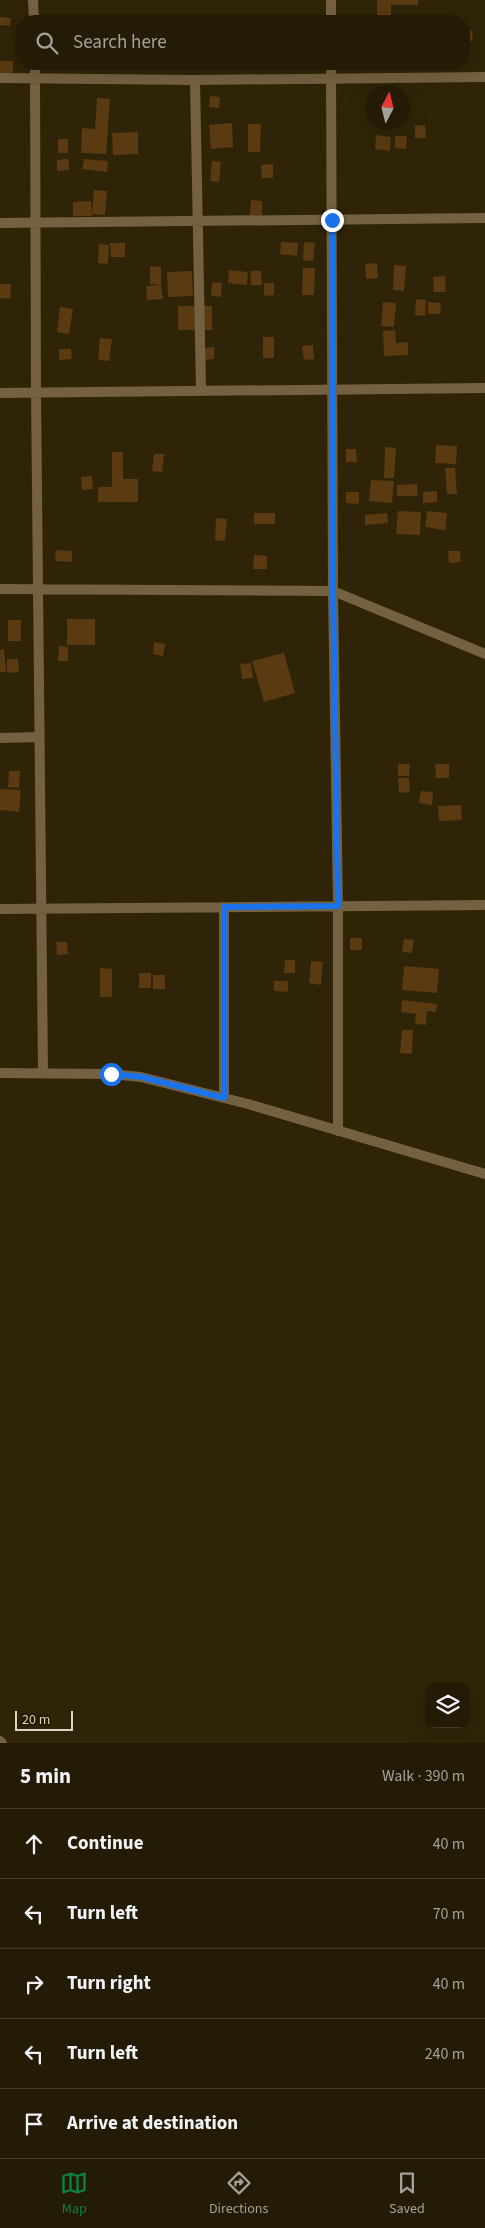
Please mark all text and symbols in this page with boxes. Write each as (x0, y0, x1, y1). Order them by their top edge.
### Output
search box (15, 15, 470, 70)
icon: search (33, 29, 61, 57)
text: Search here (73, 29, 167, 56)
north arrow (365, 85, 410, 130)
route end (321, 209, 344, 232)
route start (100, 1063, 123, 1086)
map controls (425, 1683, 470, 1728)
button: layers (425, 1683, 470, 1728)
scale bar (15, 1708, 72, 1731)
text: 20 m (22, 1710, 50, 1730)
text: 5 min (20, 1761, 71, 1791)
text: Walk · 390 m (382, 1765, 465, 1787)
icon: ahead (20, 1830, 48, 1858)
text: Continue (67, 1830, 144, 1857)
text: 40 m (433, 1833, 465, 1855)
icon: left (20, 1900, 48, 1928)
text: Turn left (67, 1900, 138, 1927)
text: 70 m (433, 1903, 465, 1925)
icon: right (20, 1970, 48, 1998)
text: Turn right (67, 1970, 151, 1997)
text: 40 m (433, 1973, 465, 1995)
icon: left (20, 2040, 48, 2068)
text: Turn left (67, 2040, 138, 2067)
text: 240 m (425, 2043, 465, 2065)
icon: arrive (20, 2110, 48, 2138)
text: Arrive at destination (67, 2110, 238, 2137)
tab: Map (60, 2169, 88, 2219)
tab: Directions (209, 2169, 268, 2219)
tab: Saved (389, 2169, 425, 2219)

